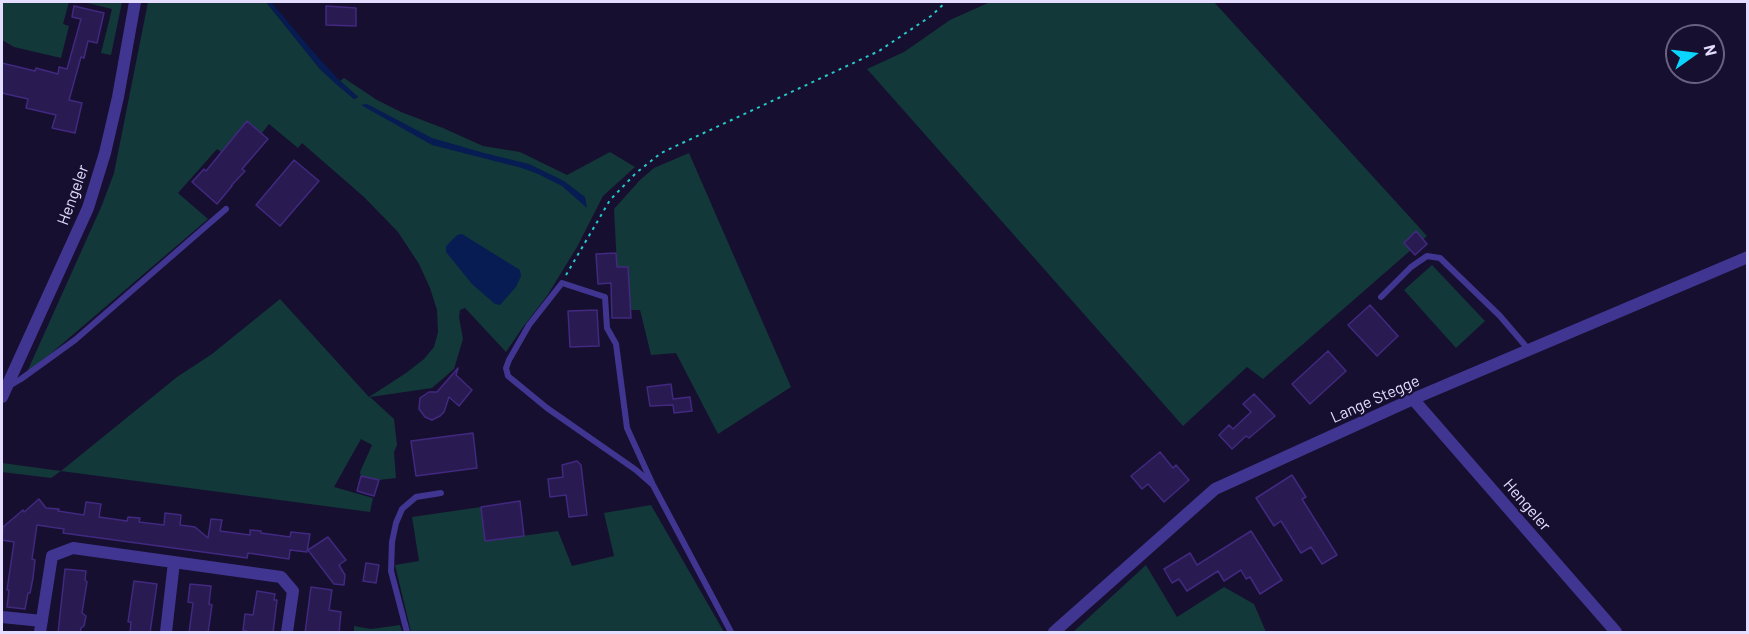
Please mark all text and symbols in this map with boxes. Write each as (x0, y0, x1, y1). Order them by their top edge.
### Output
north arrow (1665, 24, 1725, 84)
text: N (1701, 43, 1722, 57)
street label: Hengeler (53, 162, 93, 228)
street label: Lange Stegge (1328, 371, 1422, 427)
street label: Hengeler (1499, 475, 1555, 535)

